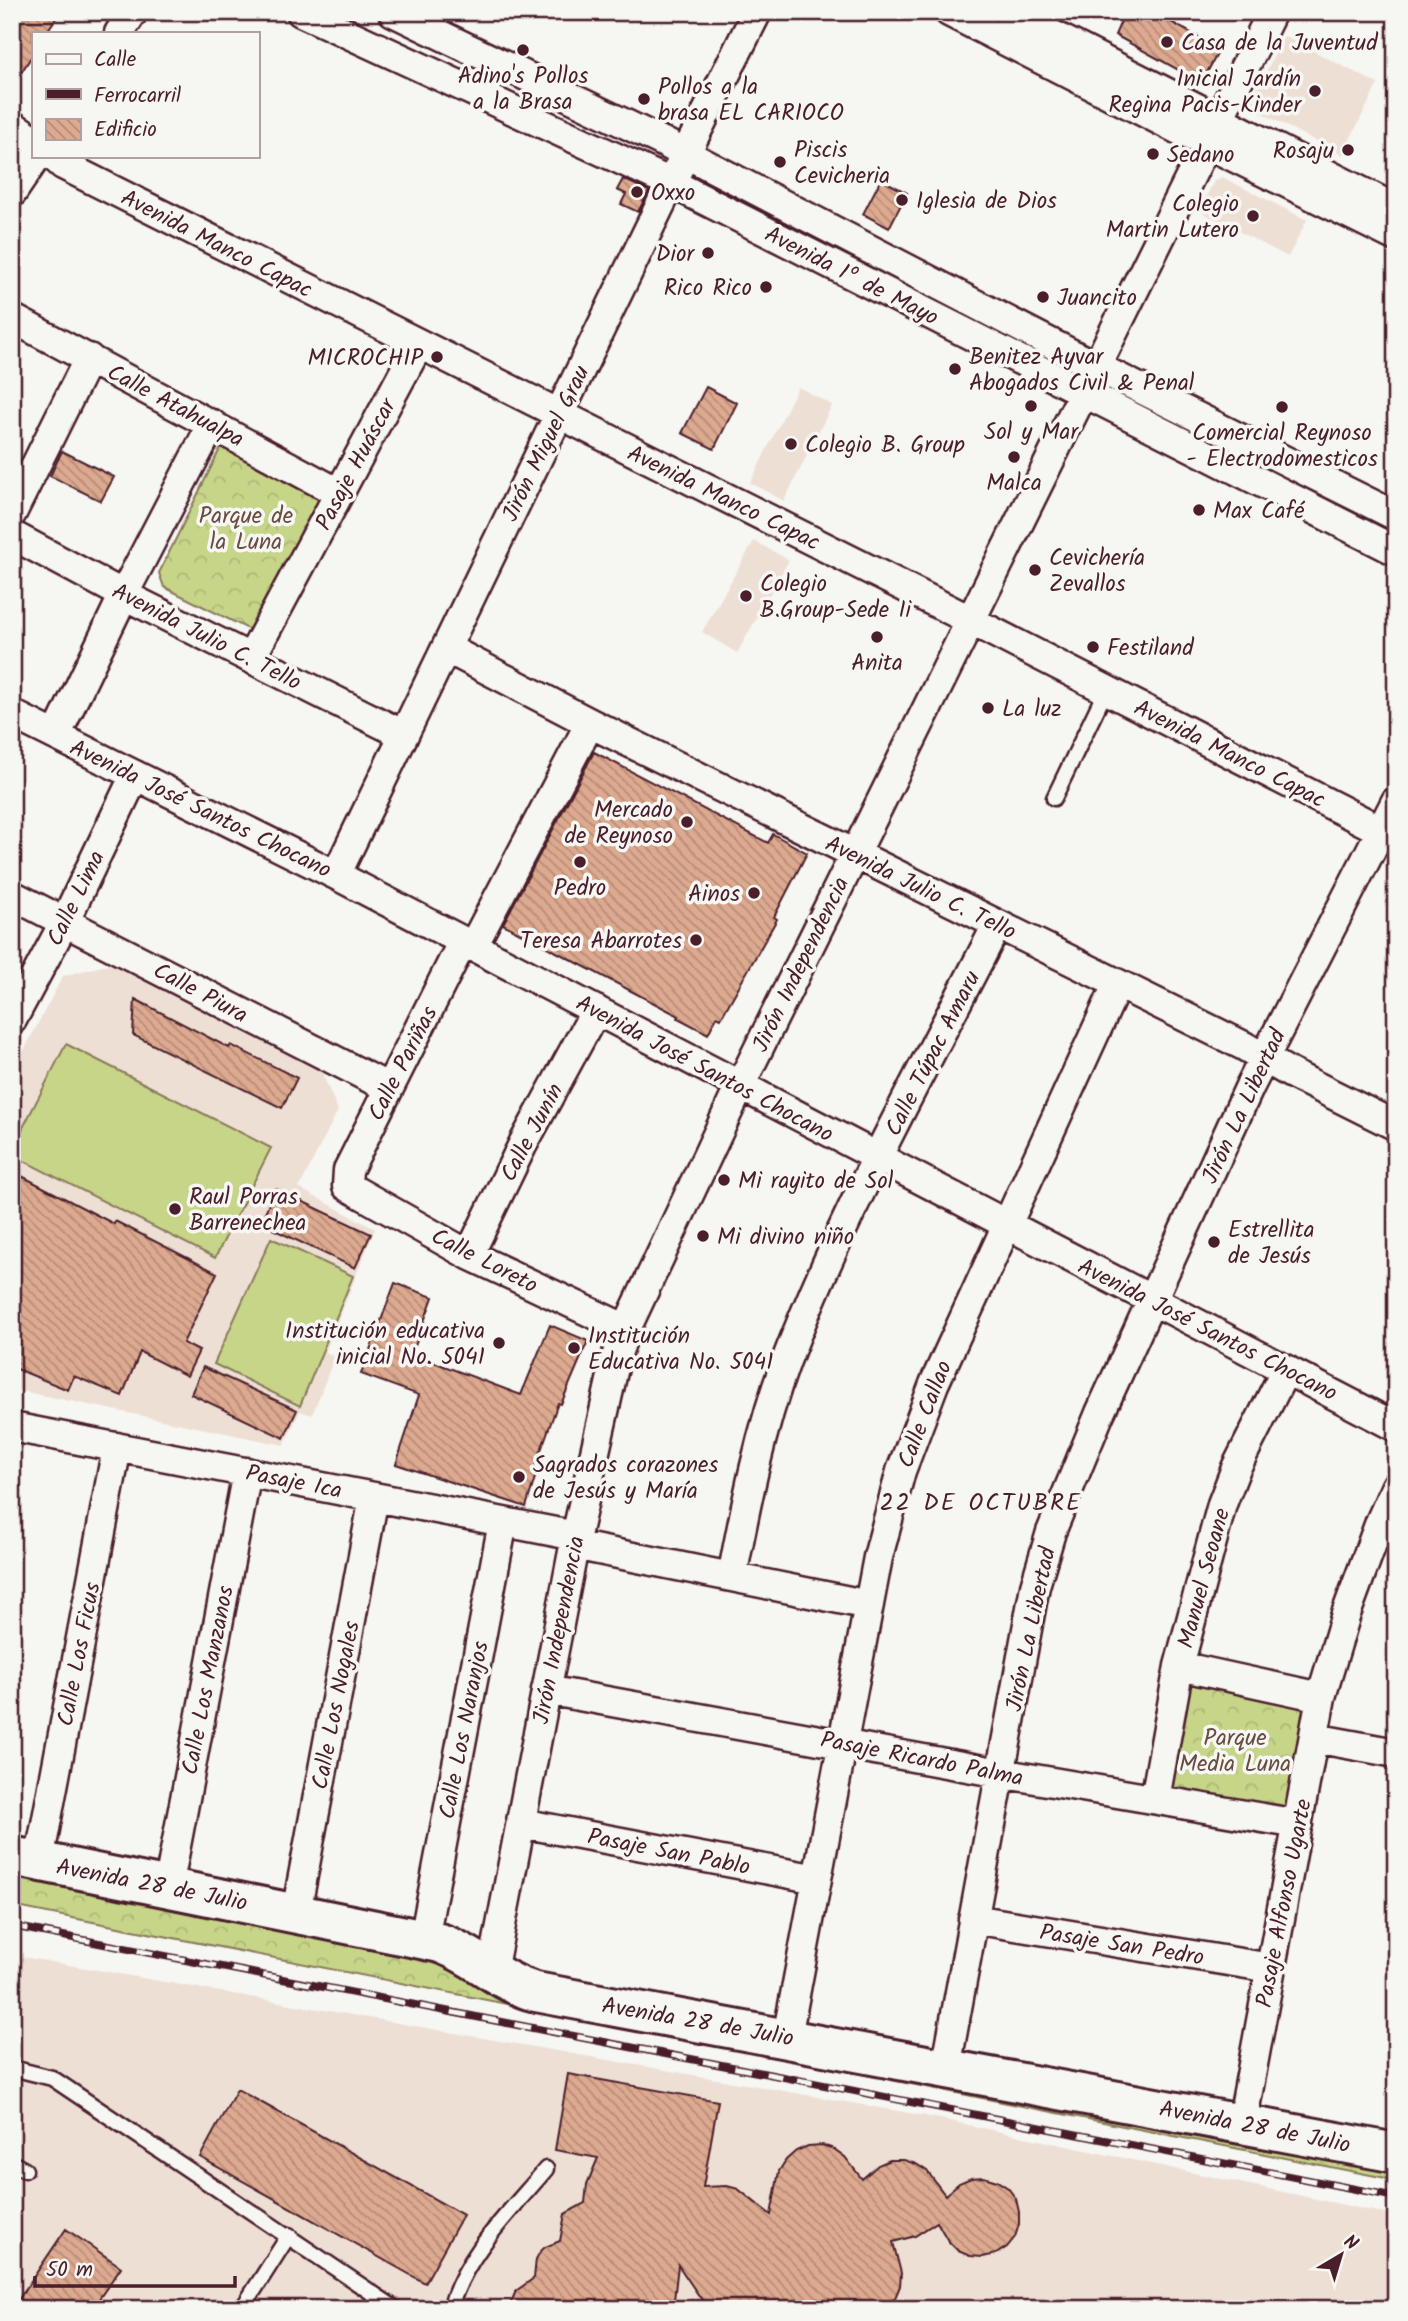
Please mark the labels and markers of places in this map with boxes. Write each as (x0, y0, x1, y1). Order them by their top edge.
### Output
place label: Casa de la Juventud (1181, 26, 1378, 62)
marker: Casa de la Juventud (1159, 34, 1175, 50)
marker: Adino's Pollos a la Brasa (515, 42, 531, 58)
place label: Adino's Pollos a la Brasa (458, 59, 588, 121)
place label: Inicial Jardín Regina Pacis-Kinder (1108, 62, 1302, 124)
place label: Pollos a la brasa EL CARIOCO (658, 70, 844, 132)
marker: Inicial Jardín Regina Pacis-Kinder (1307, 83, 1323, 99)
marker: Pollos a la brasa EL CARIOCO (636, 91, 652, 107)
place label: Piscis Cevicheria (794, 133, 890, 195)
place label: Rosaju (1273, 134, 1334, 170)
place label: Sedano (1167, 138, 1235, 174)
marker: Rosaju (1340, 142, 1356, 158)
marker: Sedano (1145, 146, 1161, 162)
marker: Piscis Cevicheria (772, 154, 788, 170)
place label: Oxxo (651, 176, 695, 212)
marker: Oxxo (629, 184, 645, 200)
place label: Iglesia de Dios (916, 184, 1057, 220)
place label: Colegio Martin Lutero (1106, 187, 1239, 249)
marker: Iglesia de Dios (894, 192, 910, 208)
marker: Colegio Martin Lutero (1245, 208, 1261, 224)
place label: Dior (656, 237, 695, 273)
marker: Dior (700, 245, 716, 261)
place label: Rico Rico (664, 271, 752, 307)
marker: Rico Rico (758, 279, 774, 295)
place label: Juancito (1057, 281, 1137, 317)
marker: Juancito (1035, 289, 1051, 305)
place label: Benitez Ayvar Abogados Civil & Penal (969, 340, 1195, 402)
place label: MICROCHIP (308, 341, 423, 377)
marker: MICROCHIP (429, 349, 445, 365)
marker: Benitez Ayvar Abogados Civil & Penal (947, 361, 963, 377)
marker: Sol y Mar (1023, 398, 1039, 414)
marker: Comercial Reynoso - Electrodomesticos (1274, 399, 1290, 415)
place label: Sol y Mar (984, 415, 1079, 451)
place label: Comercial Reynoso - Electrodomesticos (1186, 416, 1378, 478)
place label: Colegio B. Group (805, 428, 965, 464)
marker: Colegio B. Group (783, 436, 799, 452)
marker: Malca (1006, 449, 1022, 465)
place label: Malca (986, 466, 1042, 502)
place label: Max Café (1213, 494, 1305, 530)
marker: Max Café (1191, 502, 1207, 518)
place label: Cevichería Zevallos (1049, 541, 1145, 603)
marker: Cevichería Zevallos (1027, 562, 1043, 578)
place label: Colegio B.Group-Sede Ii (760, 567, 913, 629)
marker: Colegio B.Group-Sede Ii (738, 588, 754, 604)
marker: Anita (869, 629, 885, 645)
place label: Festiland (1107, 631, 1194, 667)
marker: Festiland (1085, 639, 1101, 655)
place label: Anita (851, 646, 903, 682)
place label: La luz (1002, 692, 1061, 728)
marker: La luz (980, 700, 996, 716)
place label: Mercado de Reynoso (564, 793, 673, 855)
marker: Mercado de Reynoso (679, 814, 695, 830)
marker: Pedro (572, 854, 588, 870)
place label: Pedro (554, 871, 606, 907)
place label: Ainos (688, 877, 740, 913)
marker: Ainos (746, 885, 762, 901)
place label: Teresa Abarrotes (520, 924, 682, 960)
marker: Teresa Abarrotes (688, 932, 704, 948)
place label: Mi rayito de Sol (738, 1164, 894, 1200)
marker: Mi rayito de Sol (716, 1172, 732, 1188)
place label: Raul Porras Barrenechea (189, 1180, 306, 1242)
marker: Raul Porras Barrenechea (167, 1201, 183, 1217)
place label: Estrellita de Jesús (1228, 1213, 1315, 1275)
place label: Mi divino niño (717, 1220, 854, 1256)
marker: Mi divino niño (695, 1228, 711, 1244)
marker: Estrellita de Jesús (1206, 1234, 1222, 1250)
place label: Institución educativa inicial No. 5041 (285, 1314, 485, 1376)
place label: Institución Educativa No. 5041 (588, 1319, 774, 1381)
marker: Institución educativa inicial No. 5041 (491, 1335, 507, 1351)
marker: Institución Educativa No. 5041 (566, 1340, 582, 1356)
place label: Sagrados corazones de Jesús y María (533, 1448, 718, 1510)
marker: Sagrados corazones de Jesús y María (511, 1469, 527, 1485)

